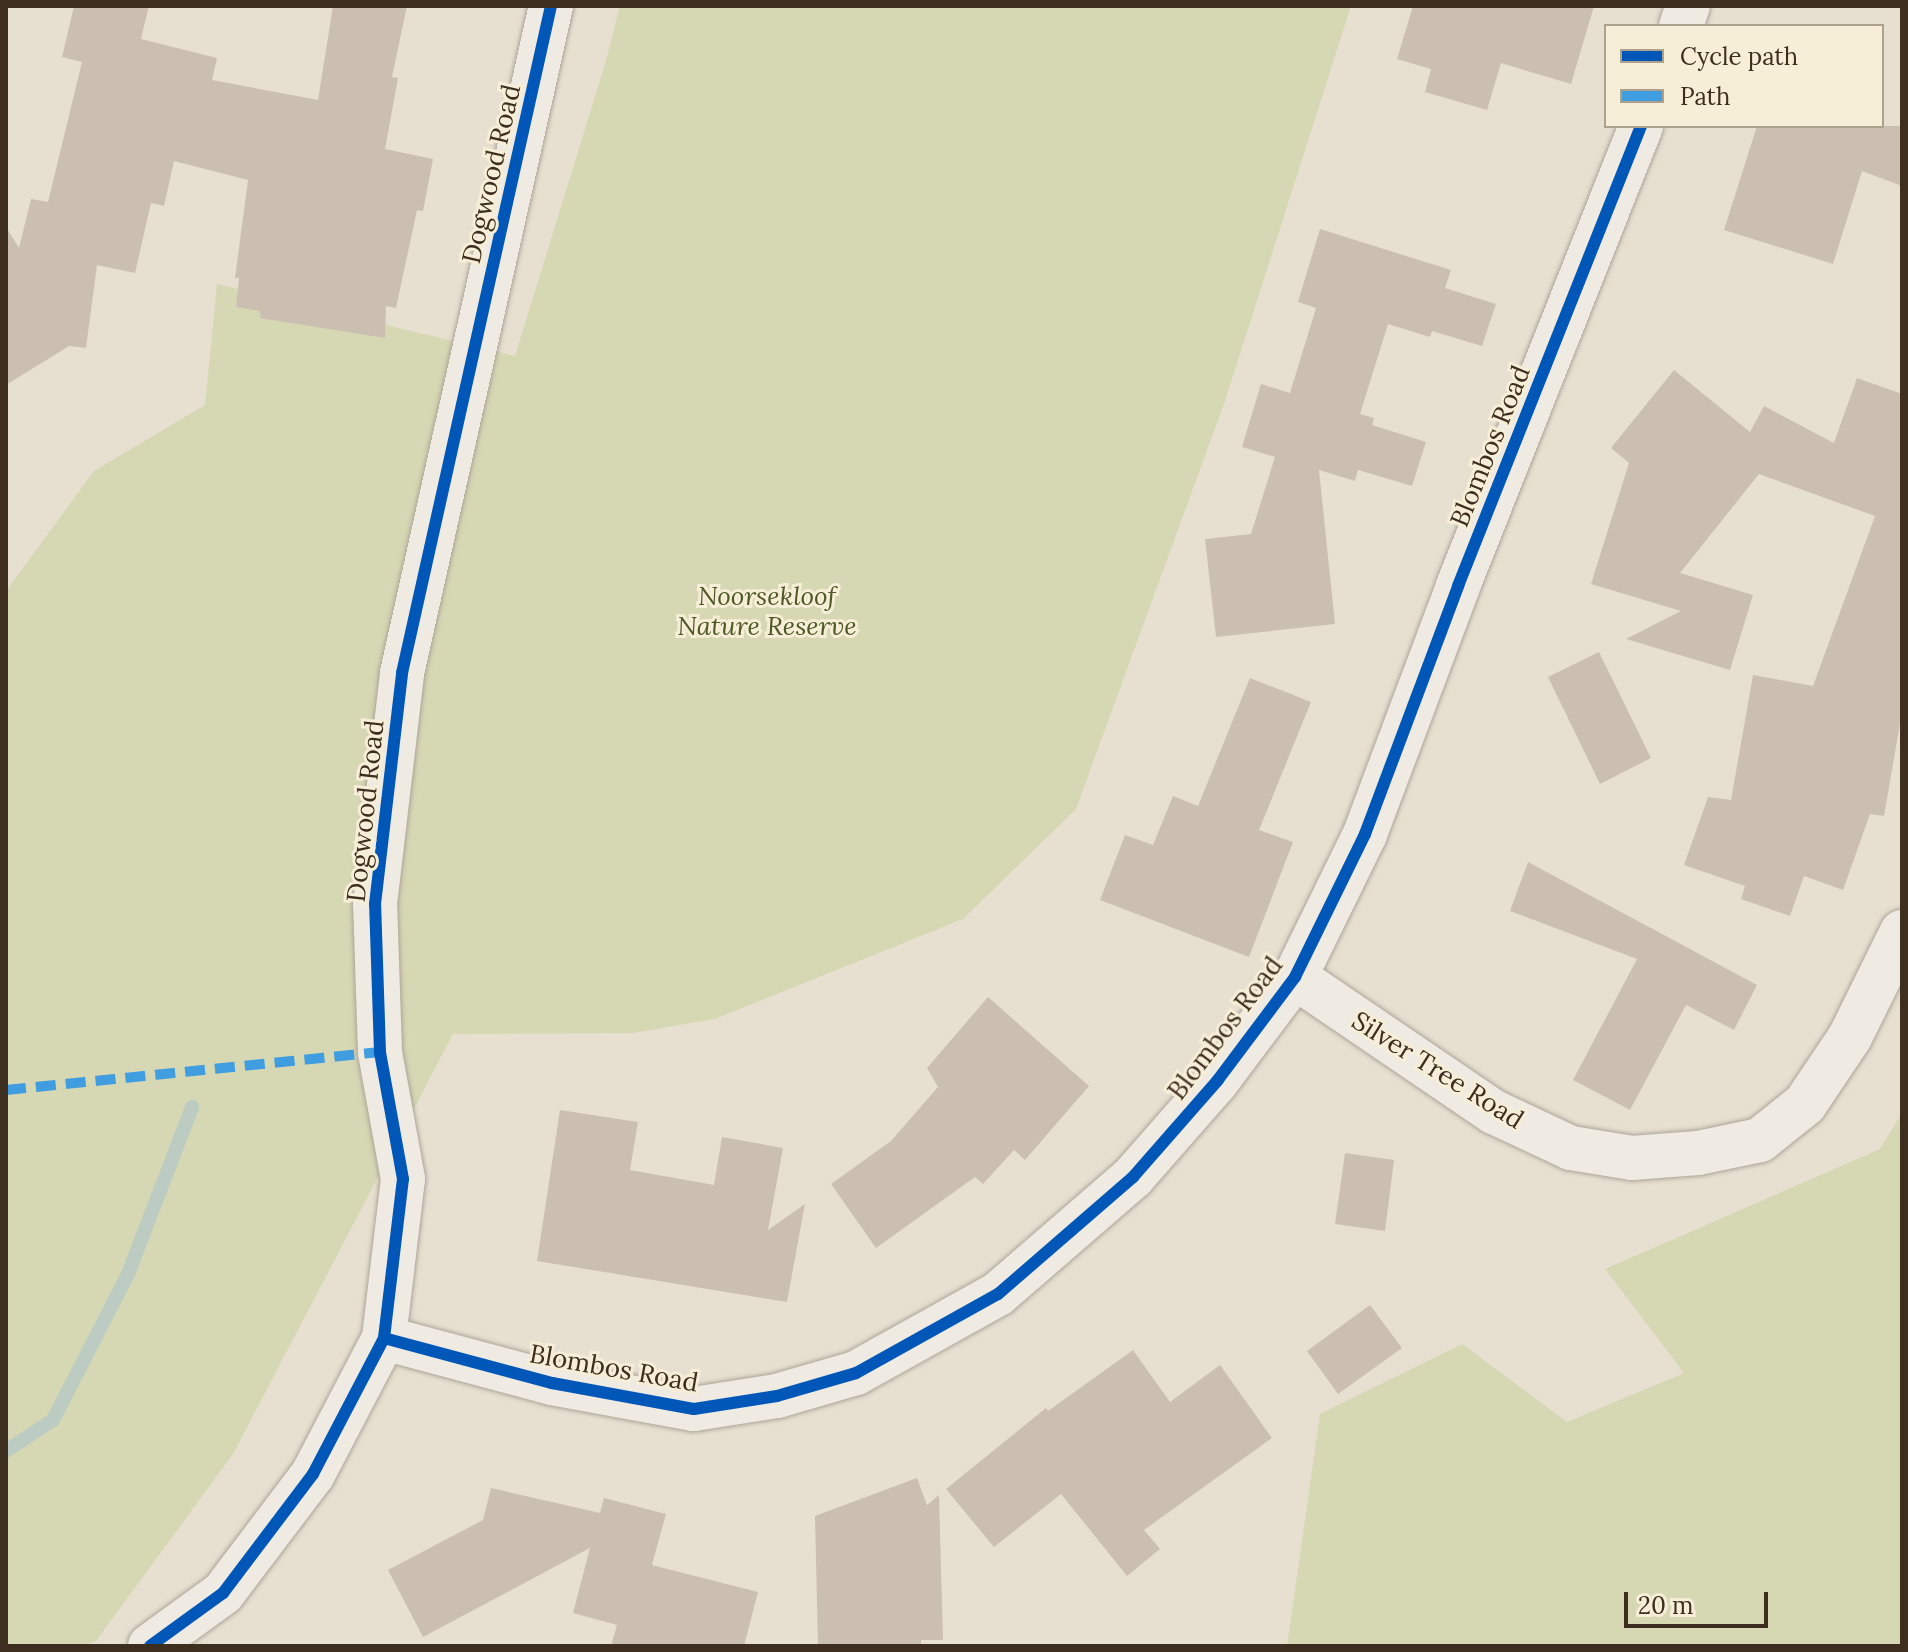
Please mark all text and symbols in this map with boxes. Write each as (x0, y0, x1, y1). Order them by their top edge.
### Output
legend (1604, 24, 1884, 128)
text: Cycle path (1680, 41, 1798, 72)
street label: Dogwood Road (455, 81, 527, 267)
text: Path (1680, 81, 1730, 112)
street label: Blombos Road (1444, 361, 1536, 531)
park label: Noorsekloof Nature Reserve (677, 580, 857, 642)
street label: Dogwood Road (340, 718, 390, 904)
street label: Blombos Road (1161, 950, 1289, 1106)
street label: Silver Tree Road (1346, 1005, 1530, 1135)
street label: Blombos Road (527, 1338, 701, 1398)
scale bar (1628, 1576, 1772, 1626)
text: 20 m (1638, 1590, 1694, 1621)

